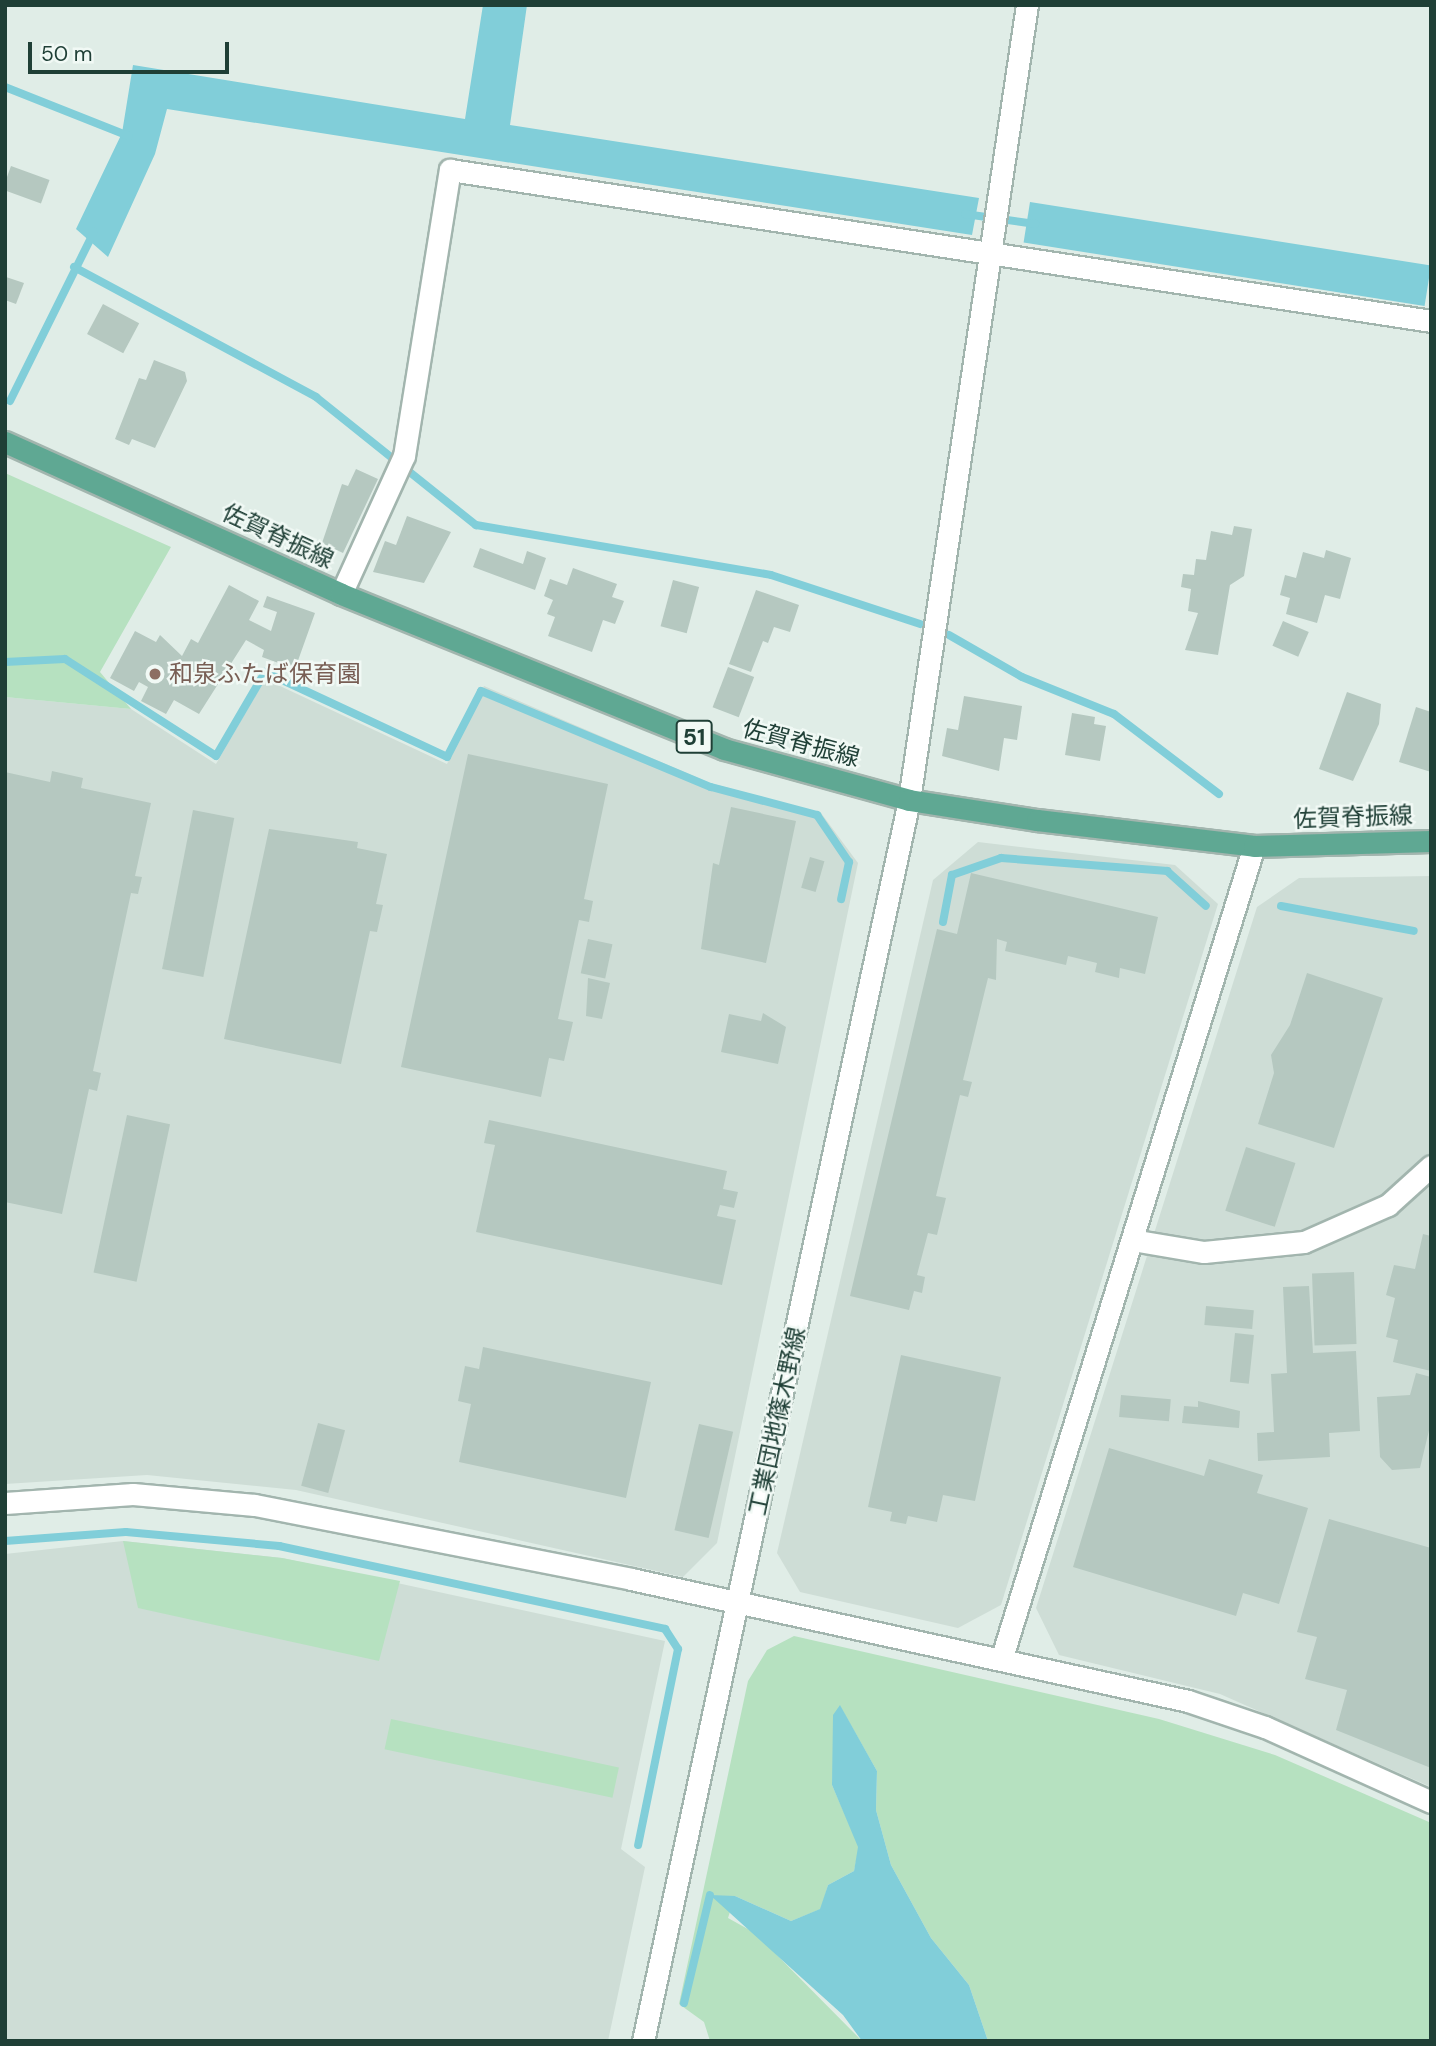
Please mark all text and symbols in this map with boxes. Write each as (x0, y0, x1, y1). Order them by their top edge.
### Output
scale bar (32, 28, 233, 72)
text: 50 m (41, 40, 92, 68)
street label: 佐賀脊振線 (218, 498, 338, 574)
place label: 和泉ふたば保育園 (169, 660, 361, 688)
marker: 和泉ふたば保育園 (147, 666, 163, 682)
street label: 佐賀脊振線 (739, 714, 863, 772)
road number: 51 (675, 718, 713, 757)
street label: 佐賀脊振線 (1293, 801, 1413, 833)
street label: 工業団地篠木野線 (743, 1324, 811, 1518)

